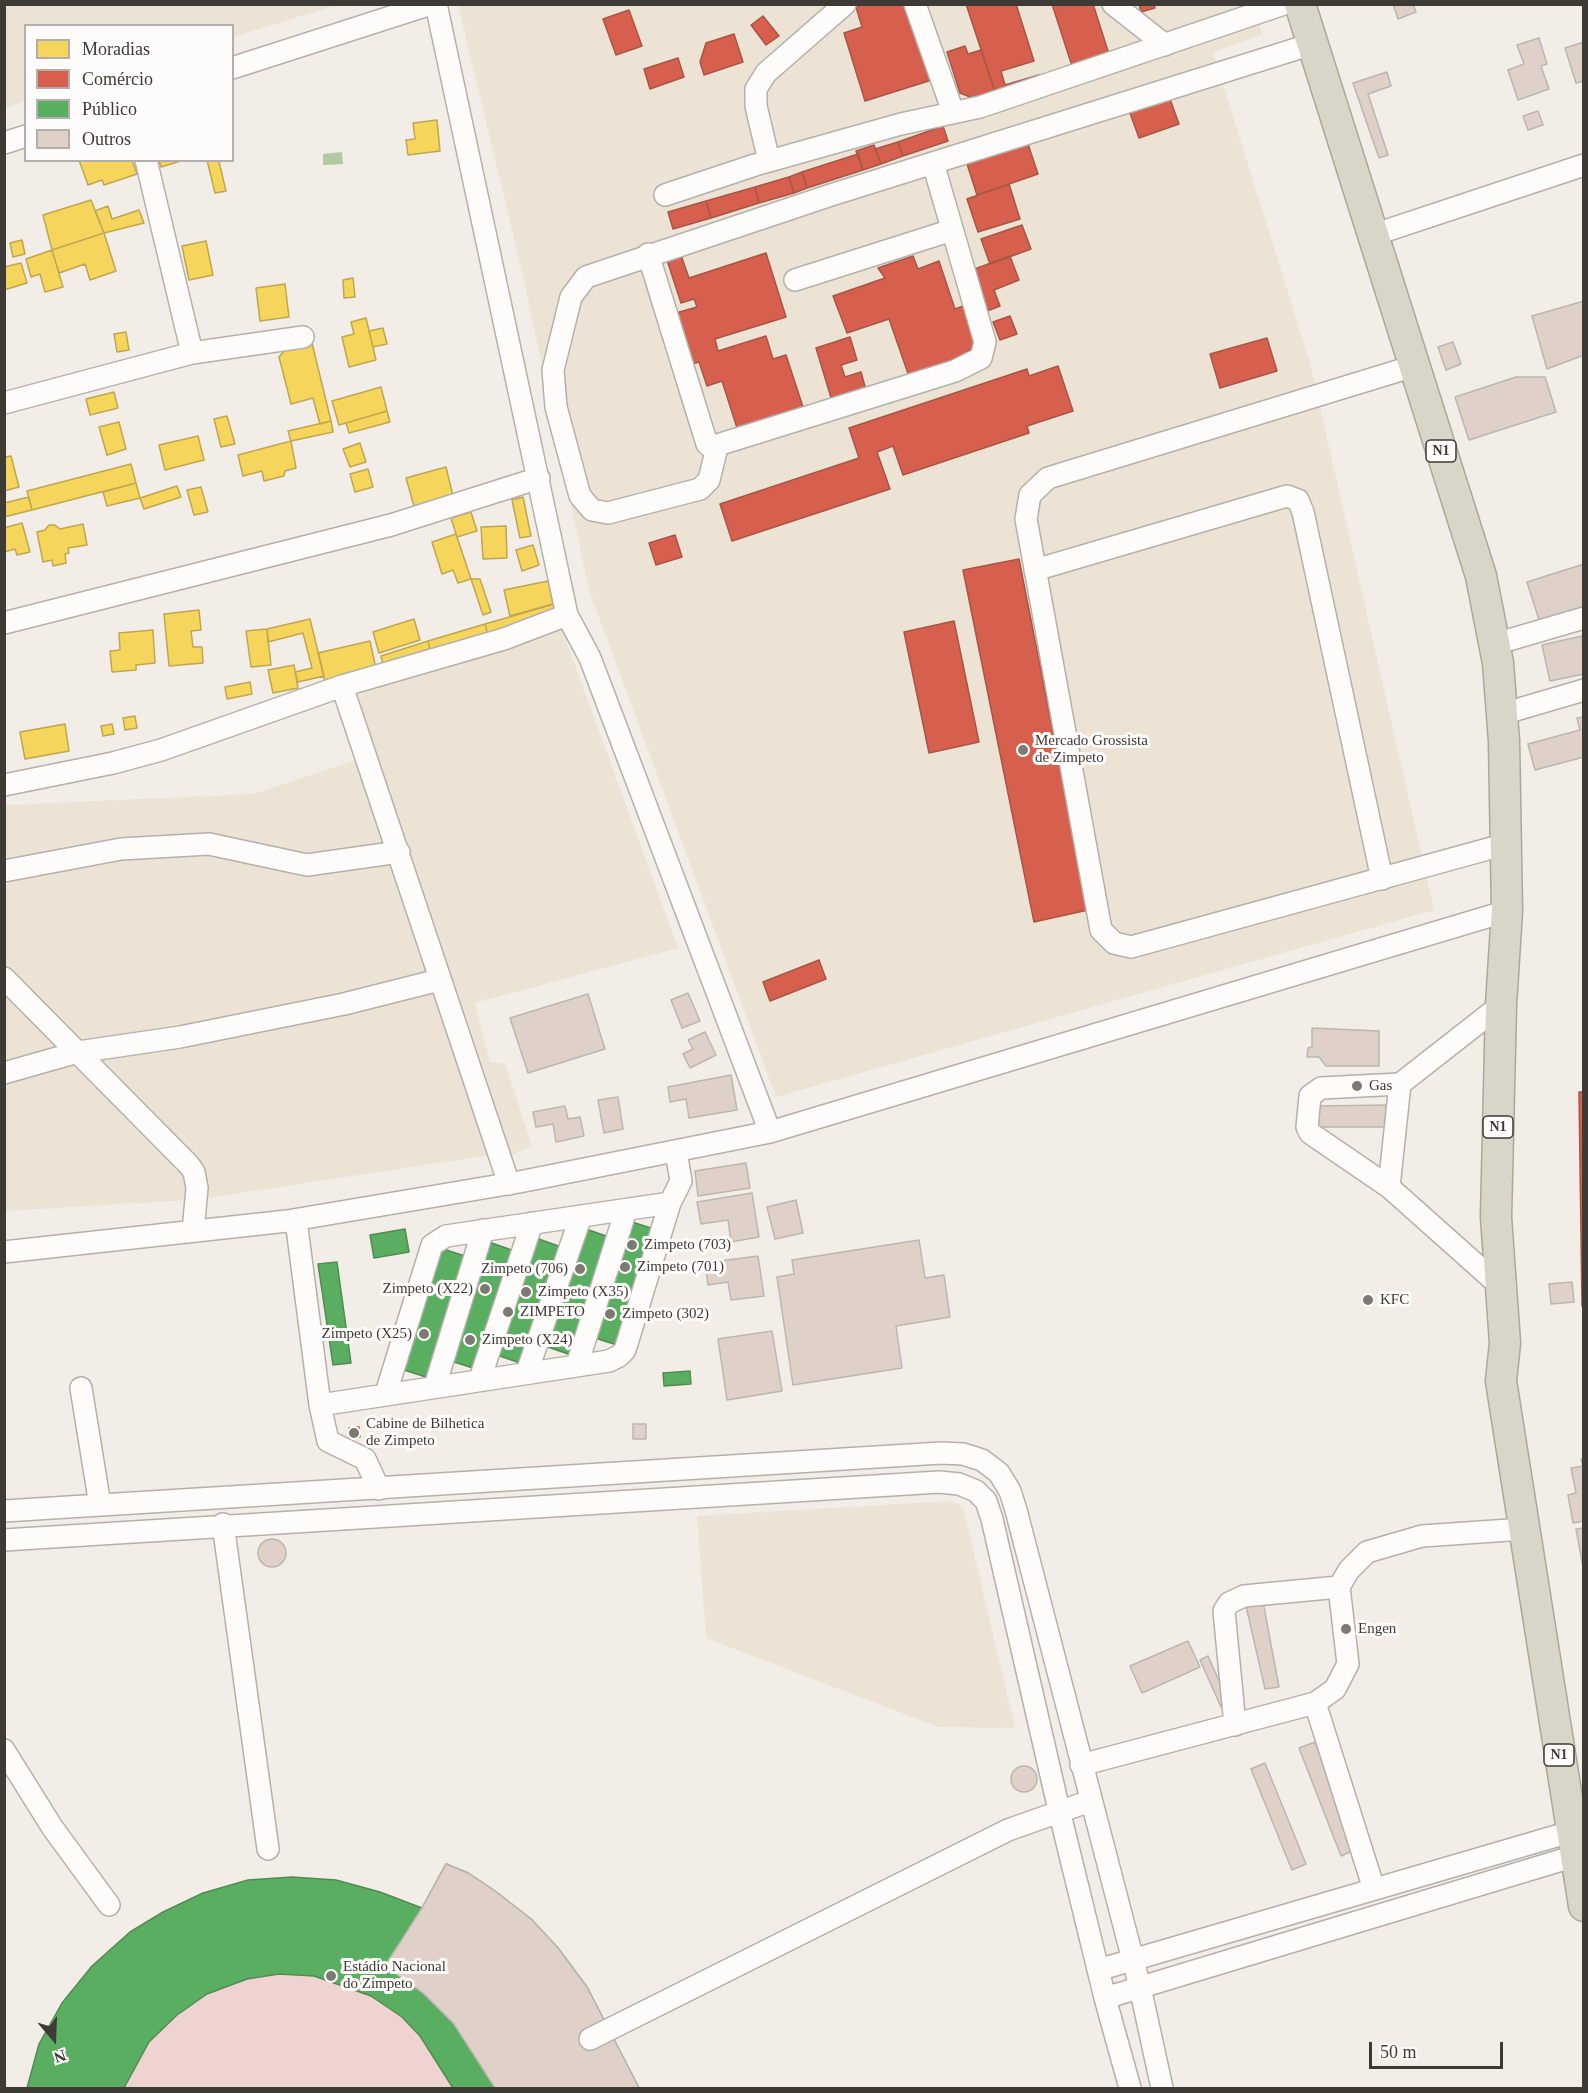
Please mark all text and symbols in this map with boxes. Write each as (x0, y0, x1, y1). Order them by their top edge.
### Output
legend (24, 24, 234, 162)
text: Moradias (82, 39, 150, 59)
text: Comércio (82, 69, 153, 89)
text: Público (82, 99, 137, 119)
text: Outros (82, 129, 131, 149)
road number: N1 (1426, 440, 1456, 462)
place label: Mercado Grossista de Zimpeto (1035, 732, 1148, 767)
marker: Mercado Grossista de Zimpeto (1016, 743, 1030, 757)
place label: Gas (1369, 1077, 1392, 1095)
marker: Gas (1350, 1079, 1364, 1093)
road number: N1 (1483, 1116, 1513, 1138)
place label: Zimpeto (703) (644, 1236, 731, 1254)
marker: Zimpeto (703) (625, 1238, 639, 1252)
place label: Zimpeto (701) (637, 1258, 724, 1276)
place label: Zimpeto (706) (481, 1260, 568, 1278)
marker: Zimpeto (701) (618, 1260, 632, 1274)
marker: Zimpeto (706) (573, 1262, 587, 1276)
place label: Zimpeto (X22) (383, 1280, 473, 1298)
marker: Zimpeto (X22) (478, 1282, 492, 1296)
place label: Zimpeto (X35) (538, 1283, 628, 1301)
marker: Zimpeto (X35) (519, 1285, 533, 1299)
place label: KFC (1380, 1291, 1409, 1309)
marker: KFC (1361, 1293, 1375, 1307)
place label: ZIMPETO (520, 1303, 585, 1321)
marker: ZIMPETO (501, 1305, 515, 1319)
place label: Zimpeto (302) (622, 1305, 709, 1323)
marker: Zimpeto (302) (603, 1307, 617, 1321)
place label: Zimpeto (X25) (322, 1325, 412, 1343)
marker: Zimpeto (X25) (417, 1327, 431, 1341)
place label: Zimpeto (X24) (482, 1331, 572, 1349)
marker: Zimpeto (X24) (463, 1333, 477, 1347)
place label: Cabine de Bilhetica de Zimpeto (366, 1415, 484, 1450)
marker: Cabine de Bilhetica de Zimpeto (347, 1426, 361, 1440)
place label: Engen (1358, 1620, 1396, 1638)
marker: Engen (1339, 1622, 1353, 1636)
road number: N1 (1544, 1744, 1574, 1766)
place label: Estádio Nacional do Zimpeto (343, 1958, 446, 1993)
marker: Estádio Nacional do Zimpeto (324, 1969, 338, 1983)
north arrow (24, 2009, 84, 2069)
scale bar (1372, 2030, 1506, 2068)
text: 50 m (1380, 2042, 1417, 2062)
text: N (52, 2047, 68, 2066)

